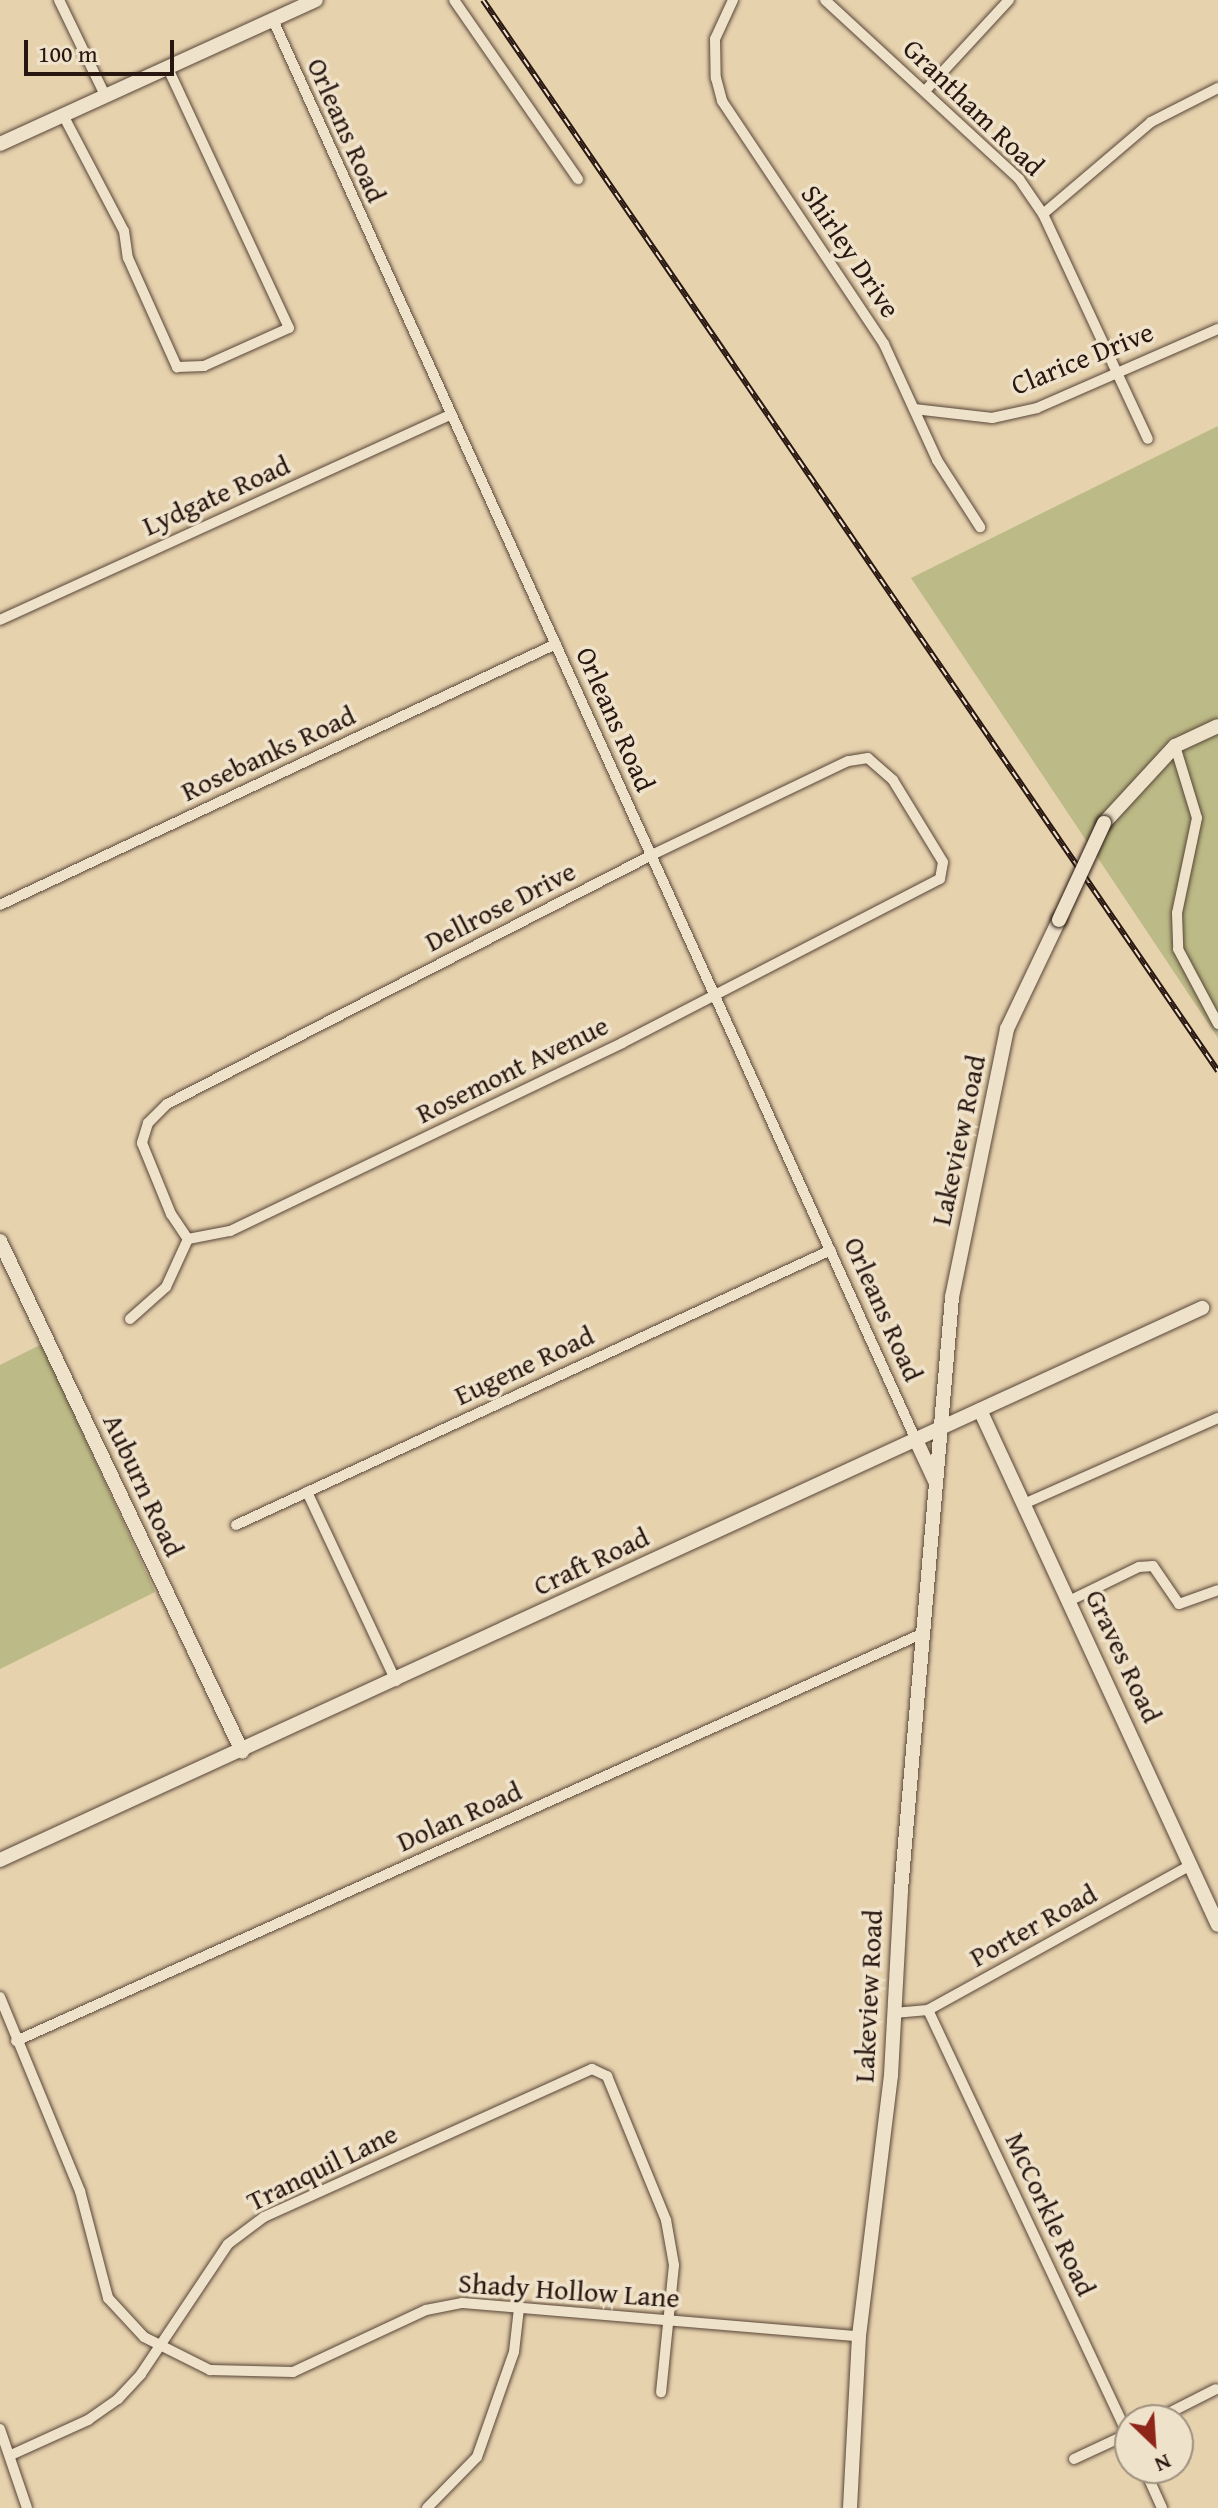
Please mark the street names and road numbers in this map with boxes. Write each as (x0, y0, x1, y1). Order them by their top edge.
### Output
street label: Grantham Road (896, 31, 1052, 183)
street label: Orleans Road (300, 53, 394, 207)
street label: Shirley Drive (794, 178, 908, 324)
street label: Clarice Drive (1006, 314, 1158, 402)
street label: Lydgate Road (137, 448, 295, 542)
street label: Orleans Road (569, 642, 663, 796)
street label: Rosebanks Road (176, 698, 360, 808)
street label: Dellrose Drive (419, 854, 581, 958)
street label: Rosemont Avenue (410, 1008, 614, 1130)
street label: Lakeview Road (924, 1052, 992, 1228)
street label: Orleans Road (837, 1232, 931, 1386)
street label: Eugene Road (449, 1318, 599, 1412)
street label: Auburn Road (96, 1408, 192, 1562)
street label: Craft Road (528, 1520, 654, 1602)
street label: Graves Road (1079, 1584, 1169, 1728)
street label: Dolan Road (391, 1774, 527, 1858)
street label: Porter Road (964, 1876, 1102, 1974)
street label: Lakeview Road (847, 1909, 889, 2083)
street label: Tranquil Lane (241, 2116, 403, 2218)
street label: McCorkle Road (999, 2127, 1103, 2301)
street label: Shady Hollow Lane (457, 2266, 681, 2314)

